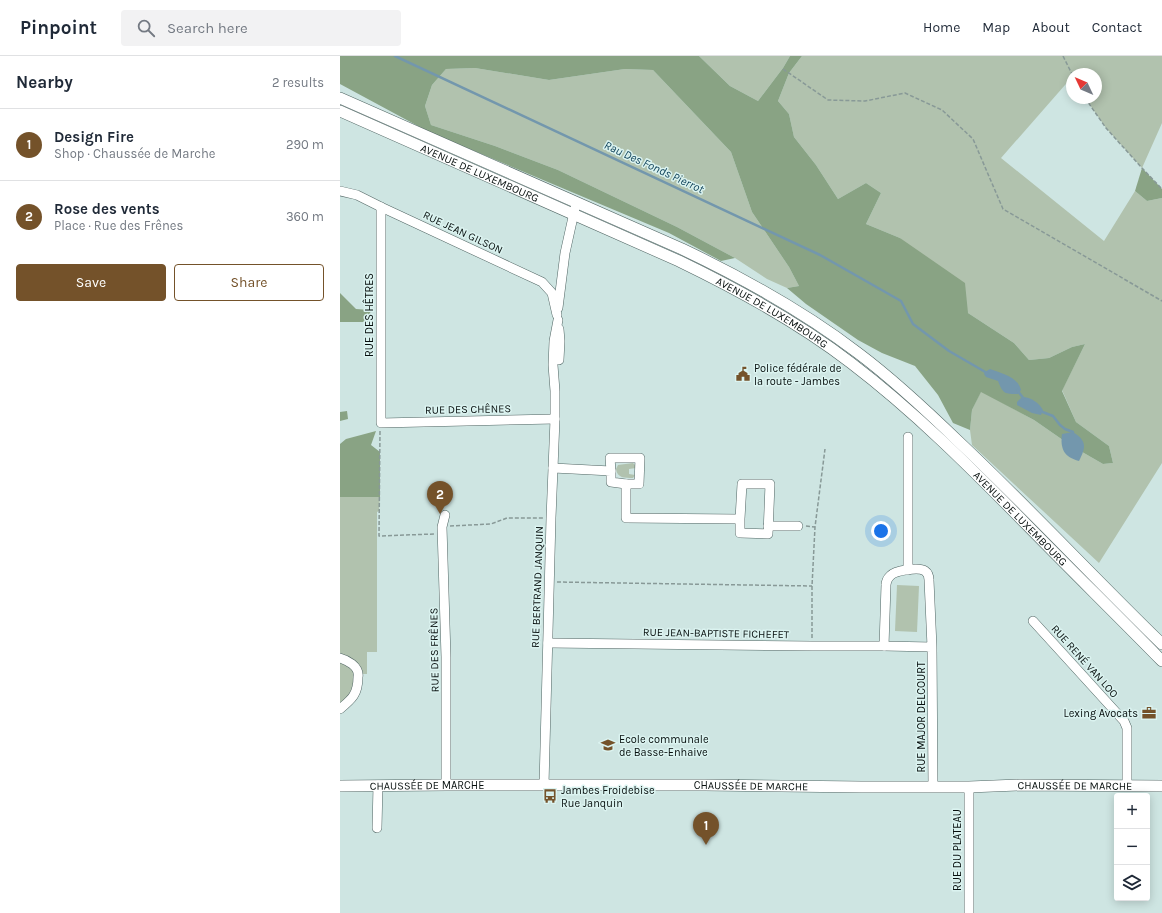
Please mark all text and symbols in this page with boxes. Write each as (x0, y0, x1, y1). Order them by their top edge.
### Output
search box (121, 10, 401, 46)
text: Pinpoint (20, 17, 97, 39)
icon: search (135, 17, 157, 39)
text: Search here (167, 19, 248, 37)
text: Home (923, 19, 960, 36)
text: Map (982, 19, 1010, 36)
text: About (1032, 19, 1070, 36)
text: Contact (1092, 19, 1142, 36)
north arrow (1066, 68, 1102, 104)
text: Nearby (16, 72, 73, 92)
text: 2 results (272, 75, 324, 90)
text: Design Fire (54, 128, 134, 146)
text: 1 (27, 137, 31, 152)
text: 290 m (286, 137, 324, 152)
water label: Rau Des Fonds Pierrot (602, 138, 707, 197)
street label: AVENUE DE LUXEMBOURG (419, 142, 541, 205)
text: Shop · Chaussée de Marche (54, 146, 215, 161)
text: Rose des vents (54, 200, 160, 218)
street label: RUE JEAN GILSON (421, 208, 505, 257)
text: 2 (25, 209, 33, 224)
text: 360 m (286, 209, 324, 224)
text: Place · Rue des Frênes (54, 218, 183, 233)
button: Save (16, 264, 166, 301)
button: Share (174, 264, 324, 301)
street label: RUE DES HÊTRES (362, 273, 376, 357)
street label: AVENUE DE LUXEMBOURG (714, 275, 830, 351)
place label: Police fédérale de la route - Jambes (754, 362, 842, 388)
public building icon: Police fédérale de la route - Jambes (735, 366, 751, 382)
street label: RUE DES CHÊNES (425, 401, 511, 417)
street label: AVENUE DE LUXEMBOURG (970, 469, 1070, 569)
pin: 2 (427, 481, 453, 514)
your location (871, 521, 891, 541)
street label: RUE BERTRAND JANQUIN (529, 526, 546, 648)
street label: RUE DES FRÊNES (426, 608, 442, 692)
street label: RUE RENÉ VAN LOO (1048, 621, 1122, 700)
street label: RUE JEAN-BAPTISTE FICHEFET (643, 626, 790, 641)
street label: RUE MAJOR DELCOURT (915, 661, 928, 773)
office icon: Lexing Avocats (1141, 705, 1157, 721)
place label: Lexing Avocats (1064, 707, 1138, 720)
place label: Ecole communale de Basse-Enhaive (619, 733, 709, 759)
school or university icon: Ecole communale de Basse-Enhaive (600, 737, 616, 753)
street label: CHAUSSÉE DE MARCHE (370, 777, 484, 793)
street label: CHAUSSÉE DE MARCHE (694, 777, 808, 793)
street label: CHAUSSÉE DE MARCHE (1018, 777, 1132, 793)
place label: Jambes Froidebise Rue Janquin (561, 784, 655, 810)
bus stop icon: Jambes Froidebise Rue Janquin (542, 788, 558, 804)
map controls (1114, 793, 1150, 901)
button: + (1114, 793, 1150, 829)
street label: RUE DU PLATEAU (951, 809, 964, 891)
pin: 1 (693, 812, 719, 845)
button: − (1114, 829, 1150, 865)
button: layers (1114, 865, 1150, 901)

